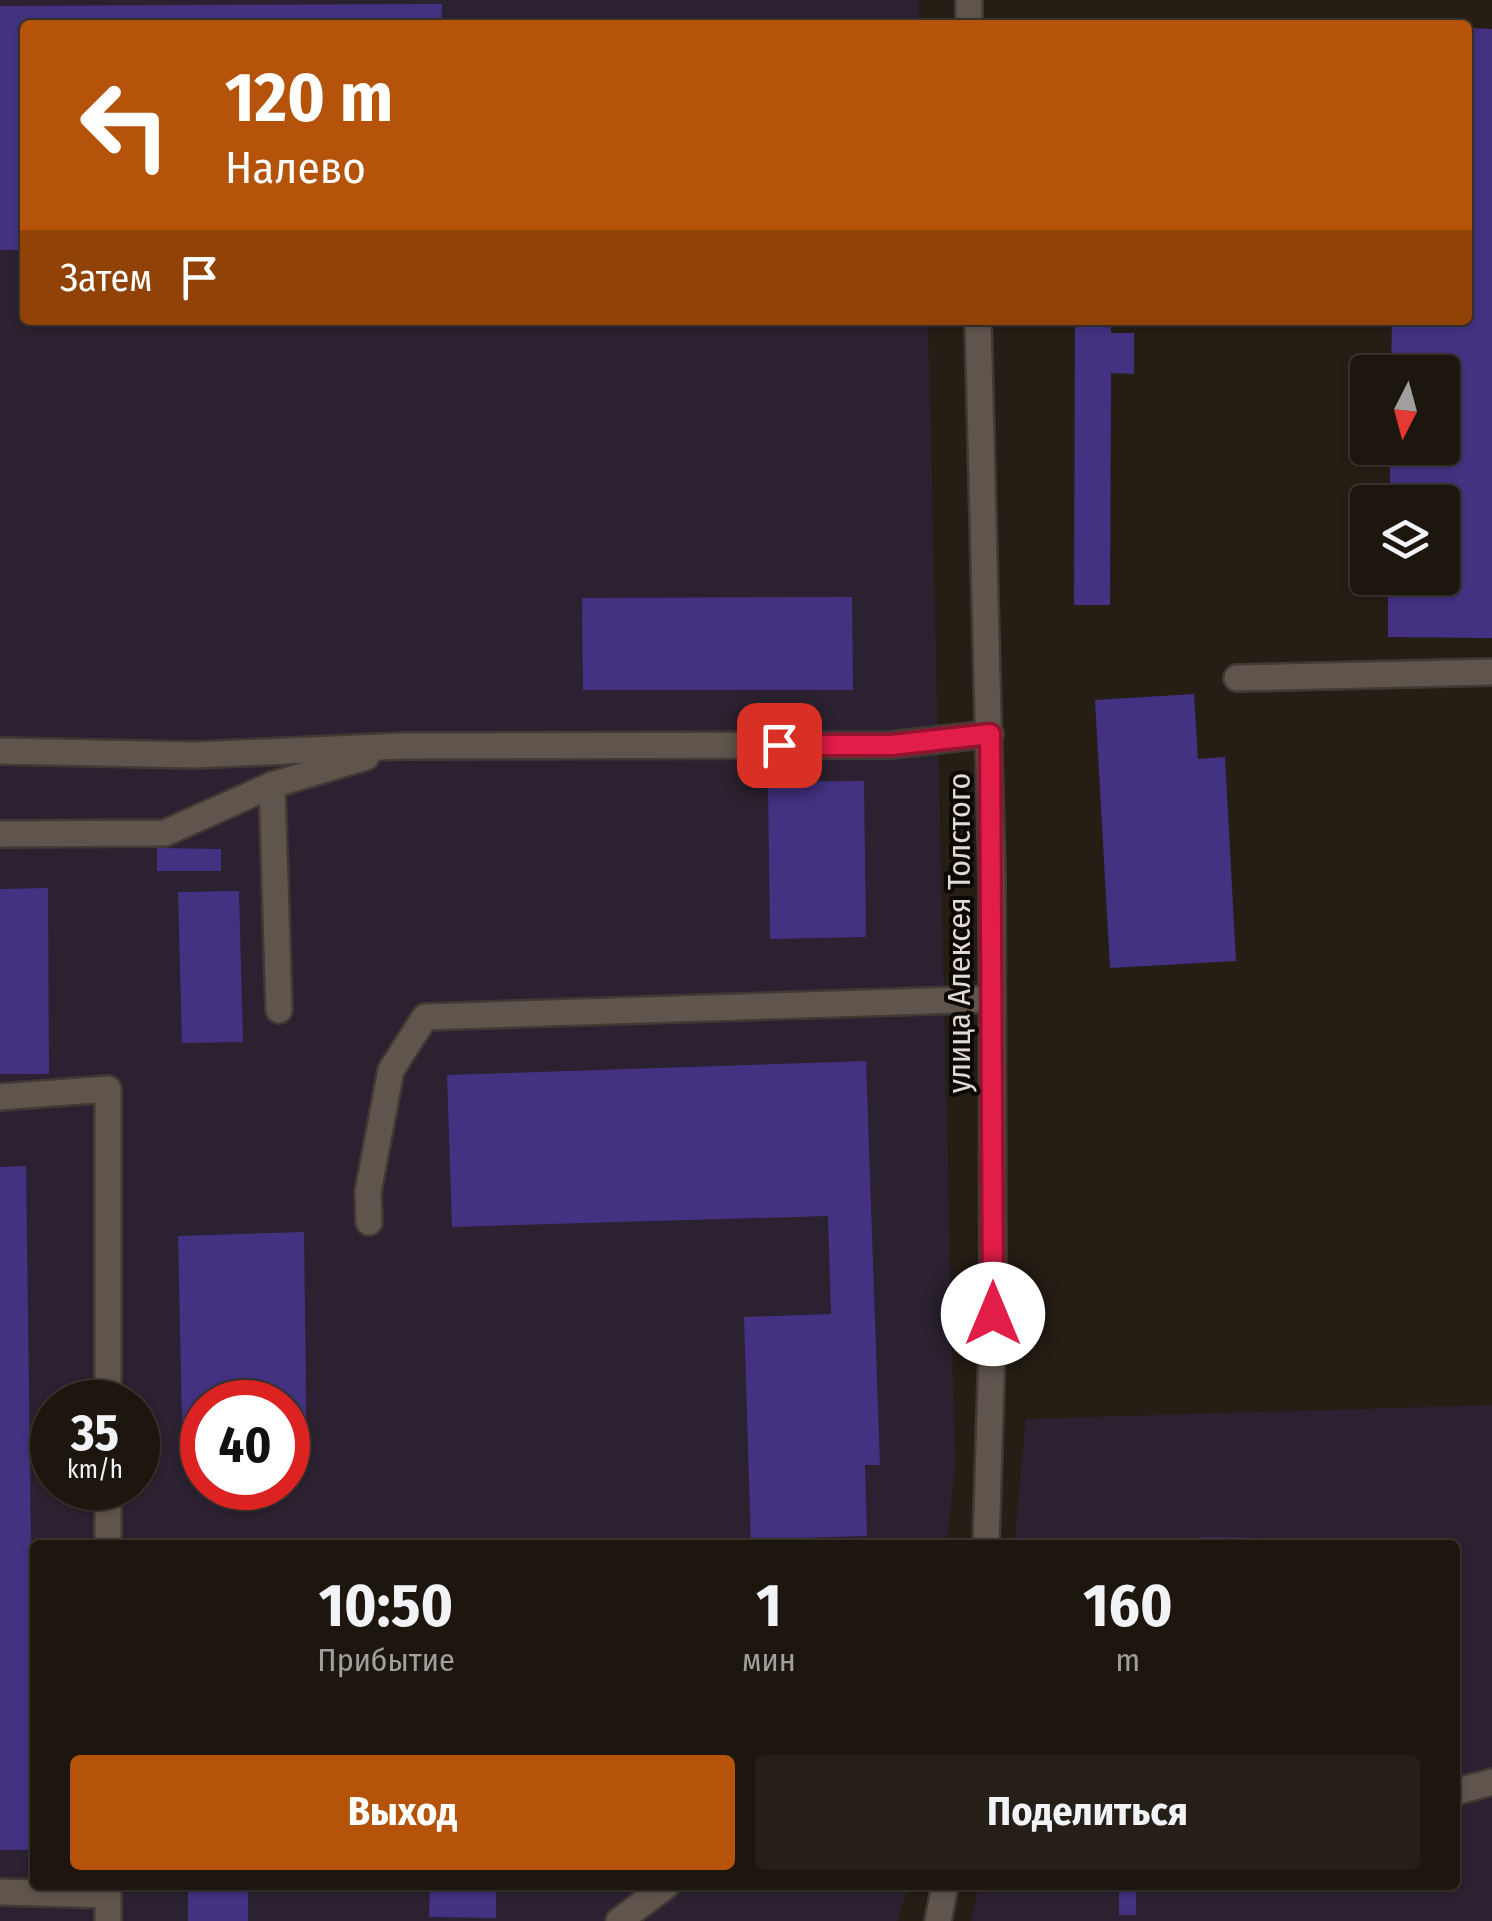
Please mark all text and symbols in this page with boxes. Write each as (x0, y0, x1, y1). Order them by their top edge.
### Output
text: 120 m (225, 56, 393, 140)
icon: left (60, 60, 190, 190)
text: Налево (225, 141, 366, 195)
icon: arrive (172, 250, 227, 305)
text: Затем (60, 255, 152, 301)
north arrow (1350, 355, 1460, 465)
map controls (1350, 355, 1460, 595)
button: layers (1350, 485, 1460, 595)
pin (737, 703, 822, 788)
icon: arrive (752, 718, 807, 773)
street label: улица Алексея Толстого (940, 773, 978, 1093)
position arrow (941, 1262, 1045, 1366)
speed limit sign: 40 (180, 1380, 310, 1510)
text: 35 (71, 1403, 119, 1463)
text: km/h (67, 1455, 123, 1485)
text: 10:50 (319, 1570, 453, 1642)
text: 1 (756, 1570, 782, 1642)
text: 160 (1083, 1570, 1173, 1642)
text: Прибытие (317, 1641, 455, 1679)
text: мин (742, 1641, 796, 1679)
text: m (1116, 1641, 1140, 1679)
button: Выход (70, 1755, 735, 1870)
button: Поделиться (755, 1755, 1420, 1870)

